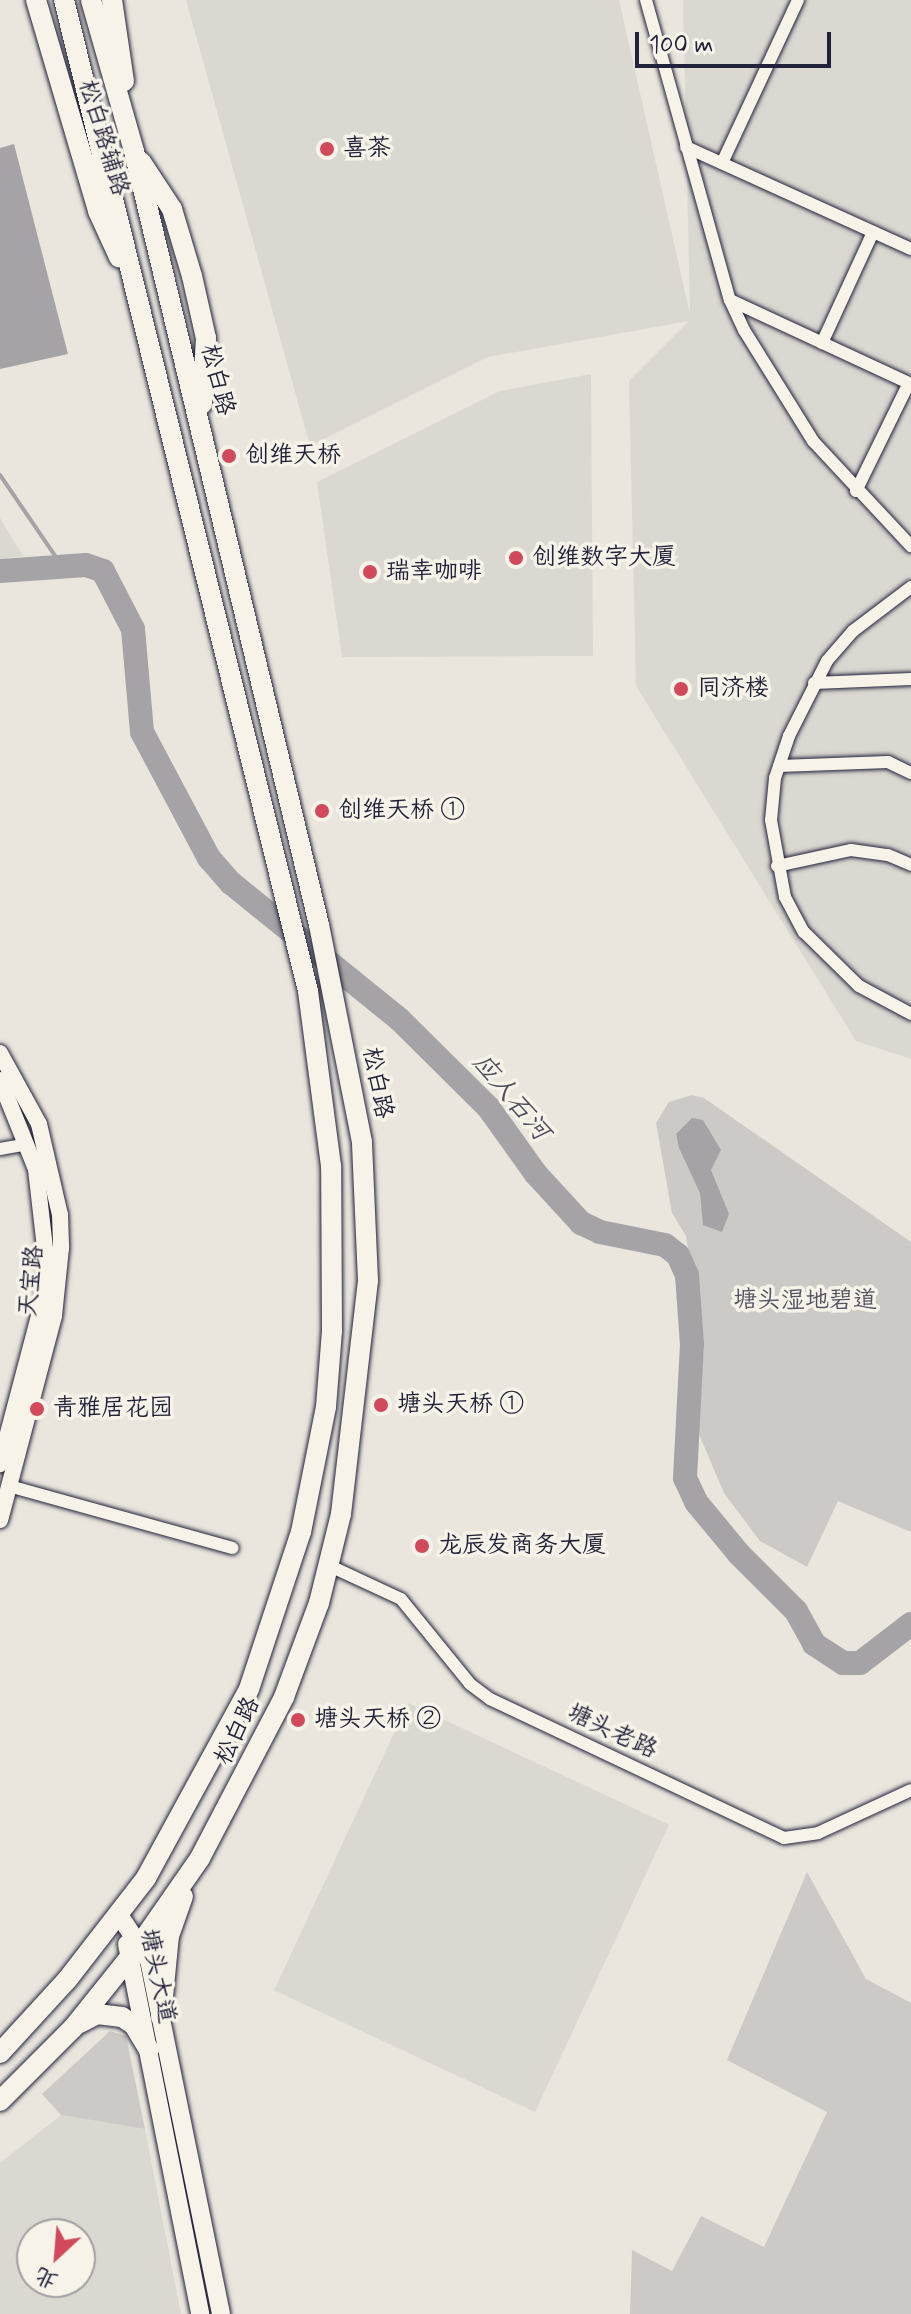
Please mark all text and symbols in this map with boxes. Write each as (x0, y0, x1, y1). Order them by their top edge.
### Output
scale bar (639, 16, 835, 66)
text: 100 m (649, 30, 713, 61)
street label: 松白路辅路 (72, 76, 134, 200)
place label: 喜茶 (343, 135, 391, 163)
marker: 喜茶 (318, 140, 336, 158)
street label: 松白路 (194, 342, 240, 418)
place label: 创维天桥 (245, 442, 341, 470)
marker: 创维天桥 (220, 447, 238, 465)
place label: 创维数字大厦 (532, 544, 676, 572)
marker: 创维数字大厦 (507, 549, 525, 567)
place label: 瑞幸咖啡 (386, 558, 482, 586)
marker: 瑞幸咖啡 (361, 563, 379, 581)
place label: 同济楼 (697, 675, 769, 703)
marker: 同济楼 (672, 680, 690, 698)
place label: 创维天桥 ① (338, 797, 464, 825)
marker: 创维天桥 ① (313, 802, 331, 820)
street label: 松白路 (356, 1045, 398, 1121)
water label: 应人石河 (465, 1048, 555, 1148)
street label: 天宝路 (14, 1244, 50, 1318)
park label: 塘头湿地碧道 (733, 1287, 877, 1315)
place label: 塘头天桥 ① (397, 1391, 523, 1419)
place label: 青雅居花园 (53, 1395, 173, 1423)
marker: 塘头天桥 ① (372, 1396, 390, 1414)
marker: 青雅居花园 (28, 1400, 46, 1418)
place label: 龙辰发商务大厦 (438, 1532, 606, 1560)
marker: 龙辰发商务大厦 (413, 1537, 431, 1555)
street label: 松白路 (209, 1692, 267, 1770)
street label: 塘头老路 (562, 1699, 662, 1765)
place label: 塘头天桥 ② (314, 1706, 440, 1734)
marker: 塘头天桥 ② (289, 1711, 307, 1729)
street label: 塘头大道 (133, 1926, 181, 2026)
north arrow (16, 2218, 96, 2298)
text: 北 (30, 2260, 62, 2295)

